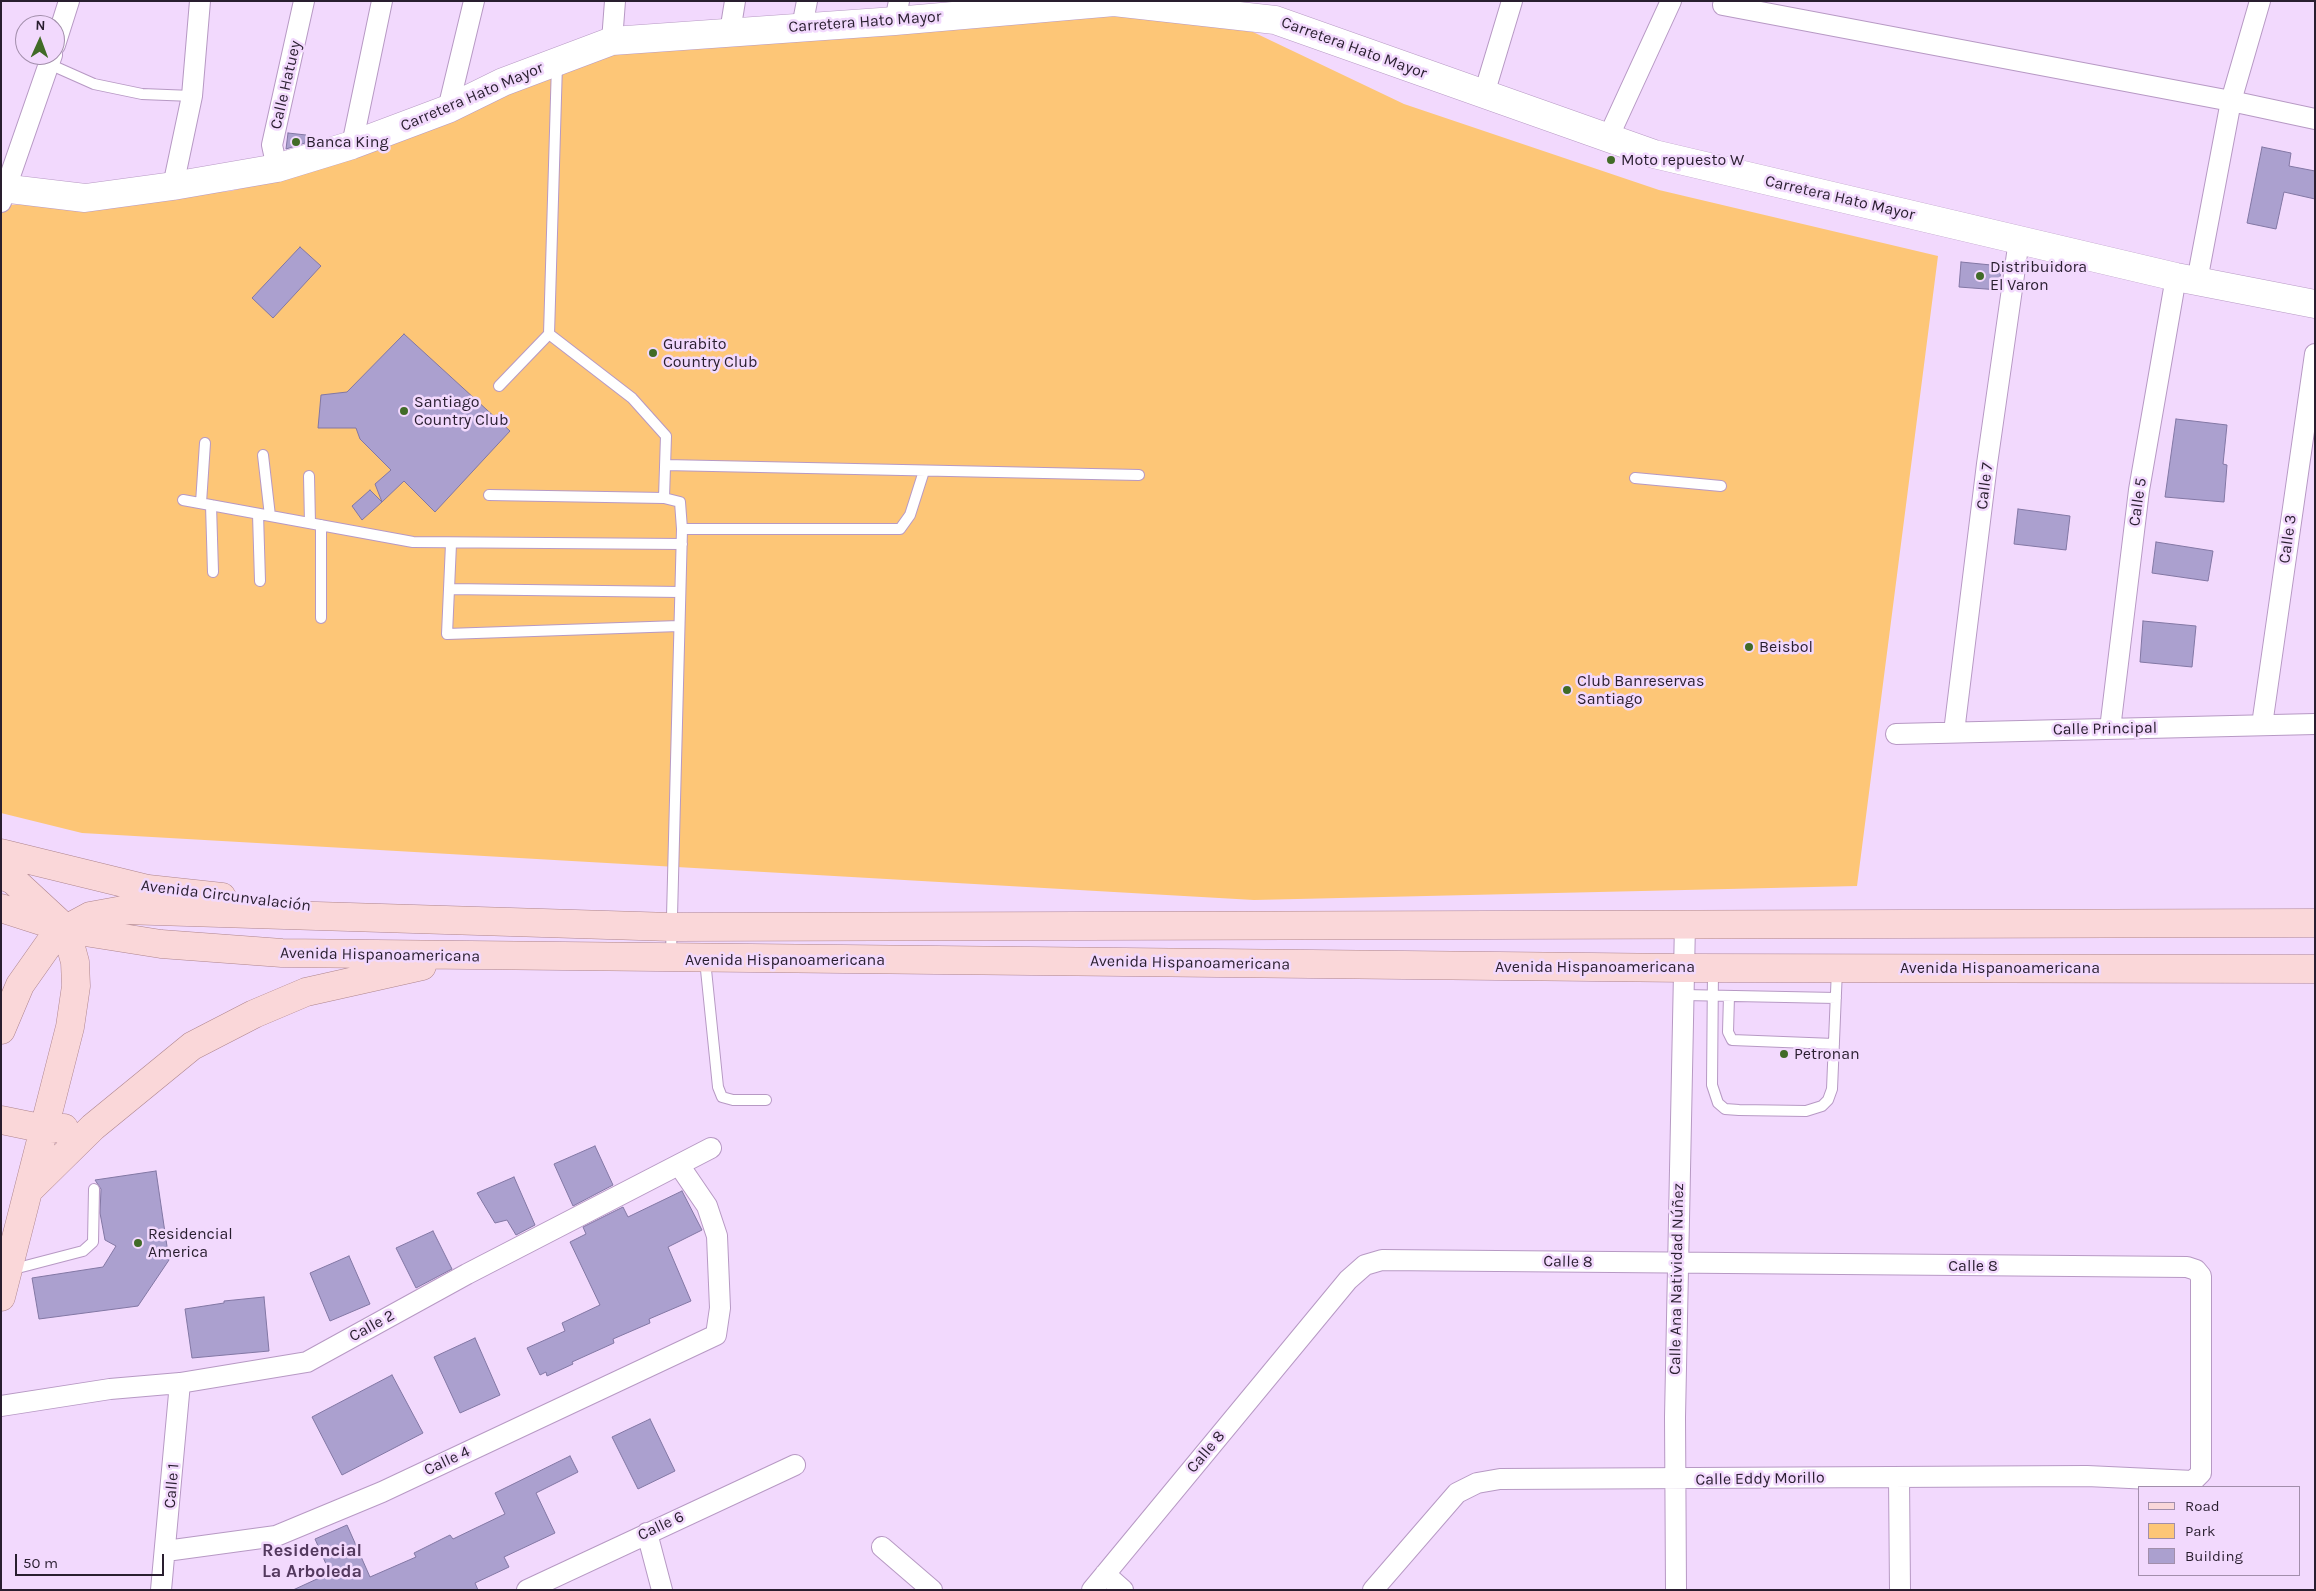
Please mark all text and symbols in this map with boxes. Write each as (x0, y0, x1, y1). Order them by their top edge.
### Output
street label: Carretera Hato Mayor (788, 7, 942, 37)
street label: Carretera Hato Mayor (1279, 13, 1429, 83)
north arrow (15, 15, 65, 65)
text: N (35, 17, 46, 34)
street label: Calle Hatuey (266, 39, 306, 131)
street label: Carretera Hato Mayor (398, 58, 546, 136)
place label: Banca King (306, 132, 388, 152)
marker: Banca King (290, 136, 302, 148)
place label: Moto repuesto W (1621, 150, 1744, 170)
marker: Moto repuesto W (1605, 154, 1617, 166)
street label: Carretera Hato Mayor (1763, 171, 1917, 225)
place label: Distribuidora El Varon (1990, 257, 2087, 295)
marker: Distribuidora El Varon (1974, 270, 1986, 282)
place label: Gurabito Country Club (663, 334, 757, 372)
marker: Gurabito Country Club (647, 347, 659, 359)
place label: Santiago Country Club (414, 392, 508, 430)
marker: Santiago Country Club (398, 405, 410, 417)
street label: Calle 7 (1973, 461, 1997, 511)
street label: Calle 5 (2125, 477, 2151, 527)
street label: Calle 3 (2275, 513, 2301, 565)
place label: Beisbol (1759, 637, 1813, 657)
marker: Beisbol (1743, 641, 1755, 653)
place label: Club Banreservas Santiago (1577, 671, 1704, 709)
marker: Club Banreservas Santiago (1561, 684, 1573, 696)
street label: Calle Principal (2053, 718, 2157, 740)
street label: Avenida Circunvalación (140, 876, 312, 916)
street label: Avenida Hispanoamericana (280, 944, 480, 966)
street label: Avenida Hispanoamericana (685, 950, 885, 970)
street label: Avenida Hispanoamericana (1090, 952, 1290, 974)
street label: Avenida Hispanoamericana (1495, 957, 1695, 977)
street label: Avenida Hispanoamericana (1900, 958, 2100, 978)
place label: Petronan (1794, 1044, 1860, 1064)
marker: Petronan (1778, 1048, 1790, 1060)
street label: Calle Ana Natividad Núñez (1666, 1183, 1688, 1375)
place label: Residencial America (148, 1224, 233, 1262)
marker: Residencial America (132, 1237, 144, 1249)
street label: Calle 8 (1543, 1252, 1593, 1272)
street label: Calle 8 (1948, 1256, 1998, 1276)
street label: Calle 2 (346, 1306, 398, 1346)
street label: Calle 8 (1183, 1427, 1229, 1477)
street label: Calle 4 (421, 1442, 473, 1480)
street label: Calle 1 (160, 1463, 184, 1509)
street label: Calle Eddy Morillo (1695, 1468, 1825, 1490)
legend (2138, 1486, 2301, 1576)
text: Road (2185, 1497, 2220, 1515)
street label: Calle 6 (635, 1507, 687, 1545)
text: Park (2185, 1522, 2215, 1540)
district label: Residencial La Arboleda (262, 1540, 362, 1582)
scale bar (18, 1544, 166, 1576)
text: Building (2185, 1547, 2243, 1565)
text: 50 m (23, 1554, 58, 1572)

